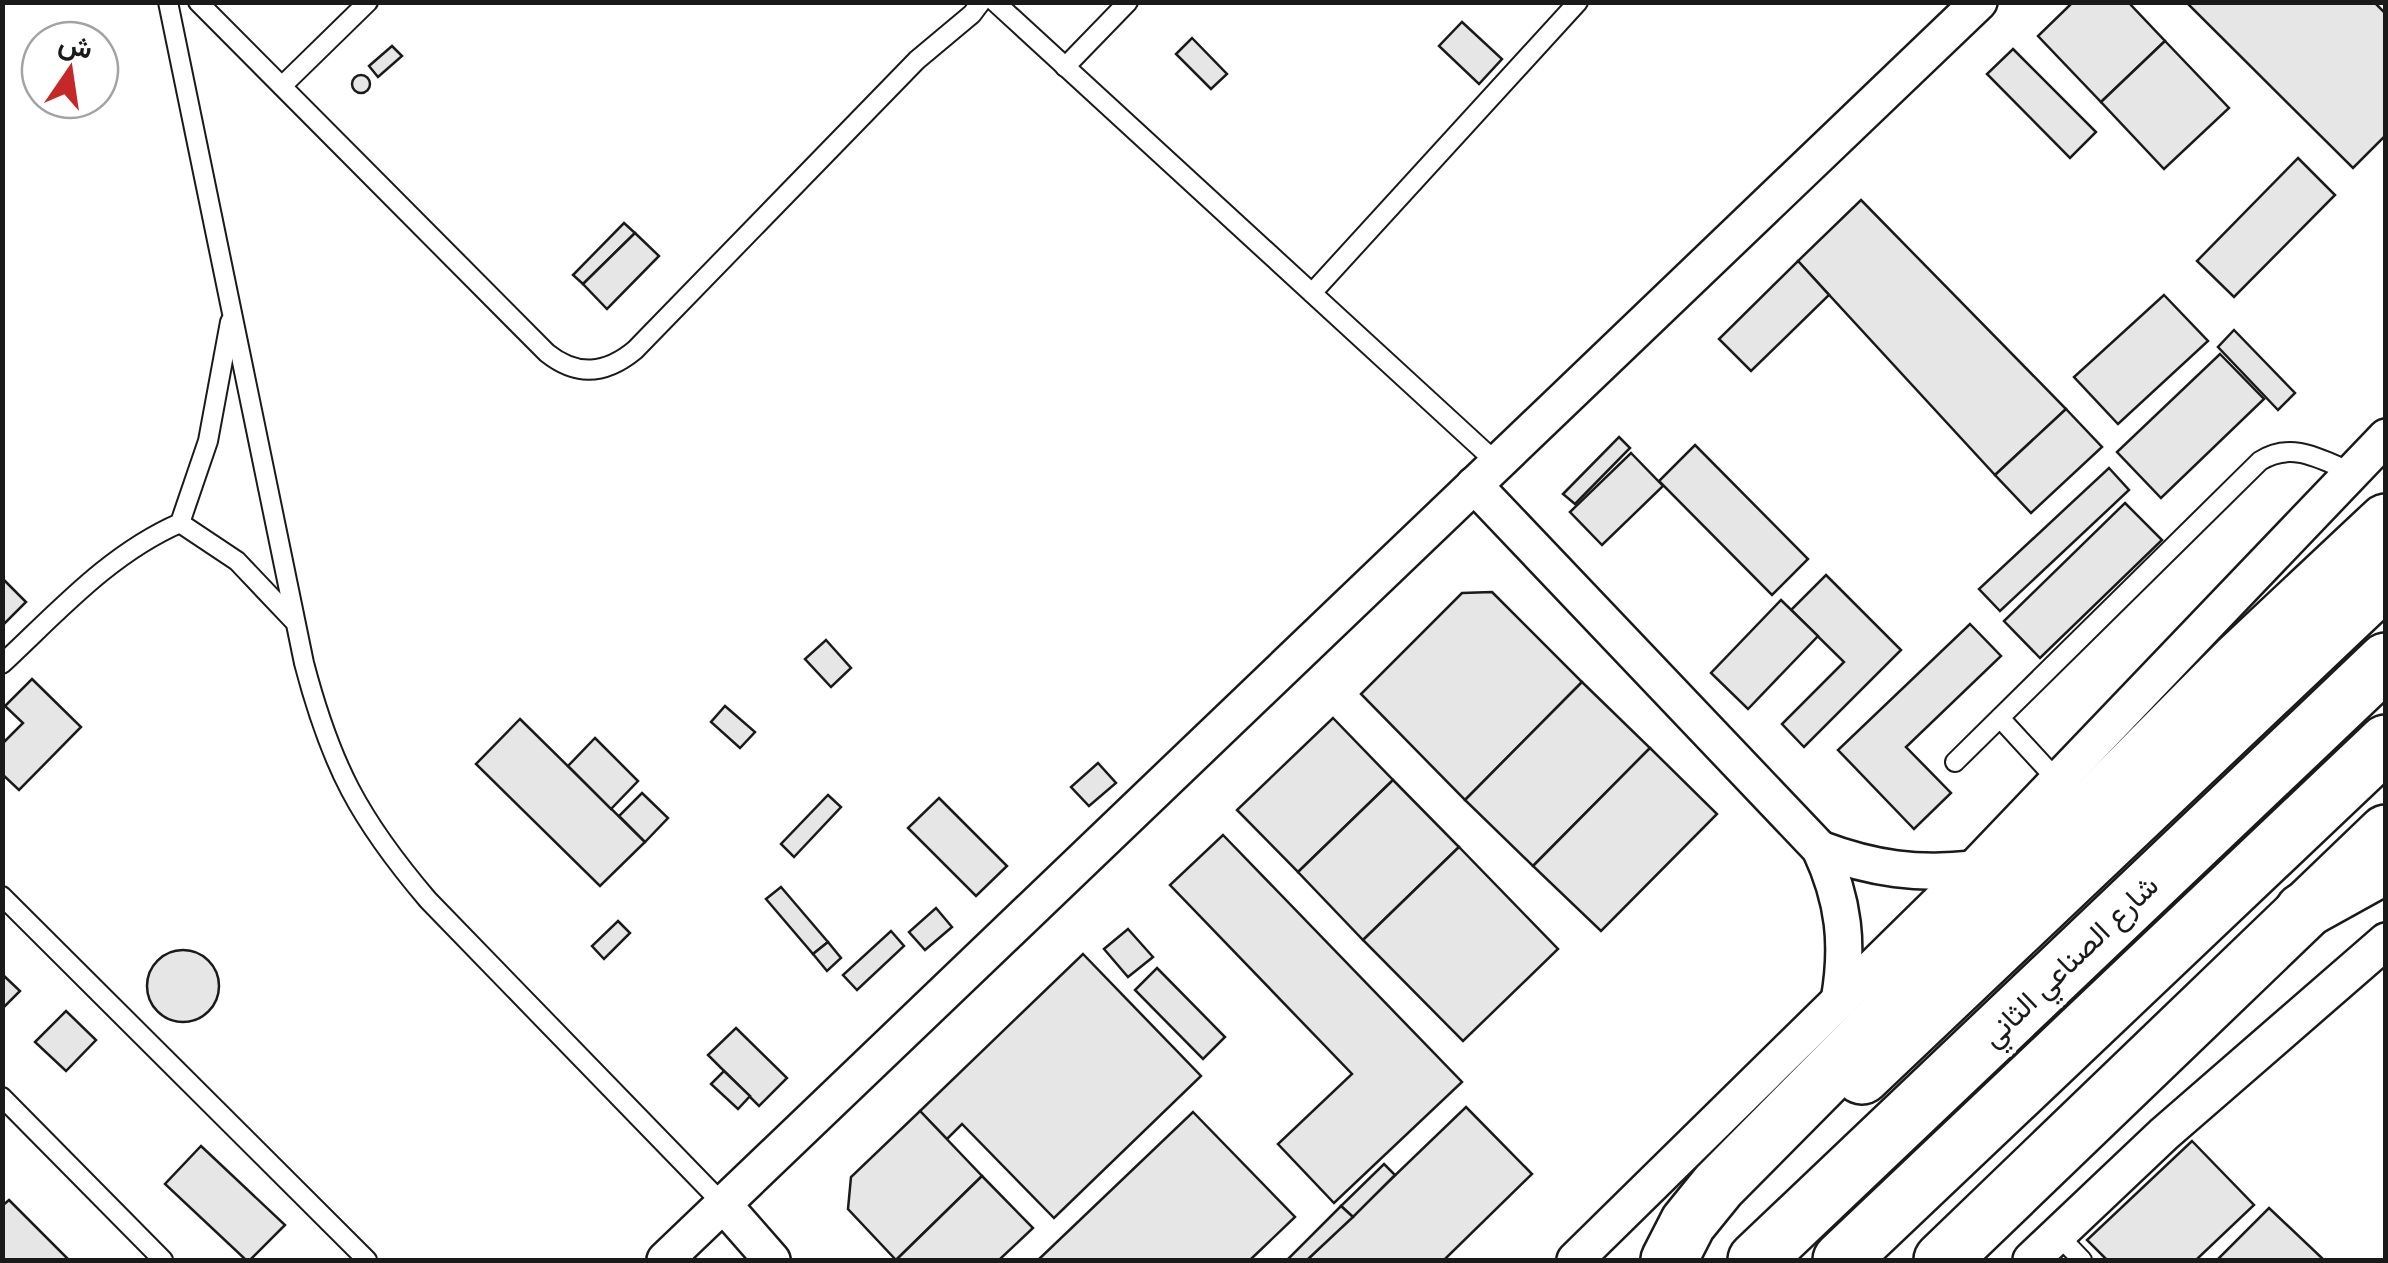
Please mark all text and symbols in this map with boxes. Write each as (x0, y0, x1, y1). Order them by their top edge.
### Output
north arrow (20, 20, 120, 120)
text: ش (55, 23, 96, 68)
street label: شارع الصناعي الثاني (1972, 865, 2170, 1059)

